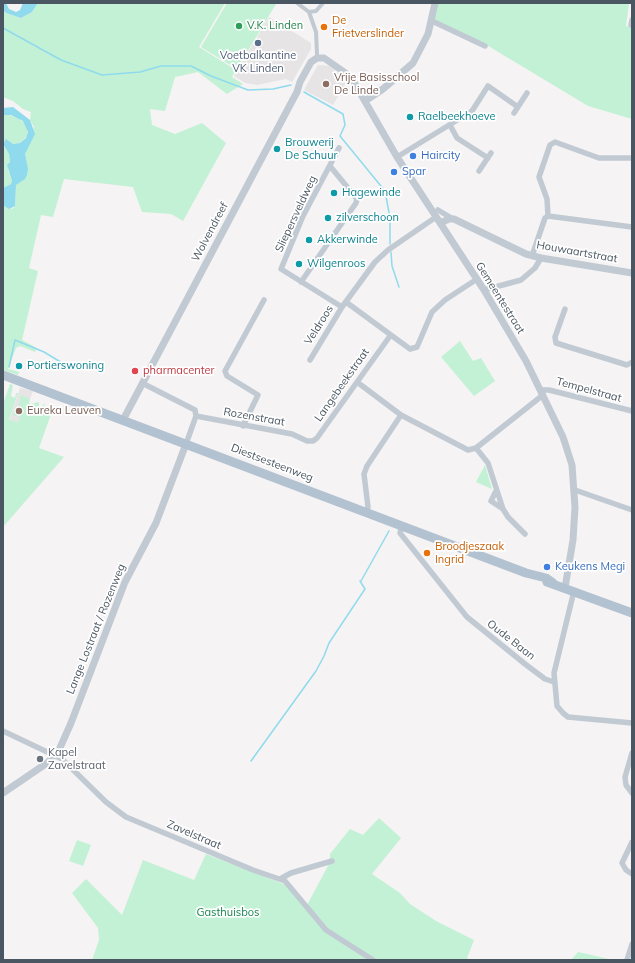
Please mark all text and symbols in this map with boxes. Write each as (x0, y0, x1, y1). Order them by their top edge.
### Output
place label: De Frietverslinder (332, 14, 404, 40)
place label: V.K. Linden (247, 19, 303, 33)
marker: V.K. Linden (234, 21, 244, 31)
marker: De Frietverslinder (319, 22, 329, 32)
marker: Voetbalkantine VK Linden (253, 38, 263, 48)
place label: Voetbalkantine VK Linden (220, 49, 296, 75)
place label: Vrije Basisschool De Linde (334, 71, 419, 97)
marker: Vrije Basisschool De Linde (321, 79, 331, 89)
place label: Raelbeekhoeve (418, 110, 495, 124)
marker: Raelbeekhoeve (405, 112, 415, 122)
place label: Brouwerij De Schuur (285, 136, 338, 162)
marker: Brouwerij De Schuur (272, 144, 282, 154)
place label: Haircity (421, 149, 460, 163)
marker: Haircity (408, 151, 418, 161)
place label: Spar (402, 165, 426, 179)
marker: Spar (389, 167, 399, 177)
street label: Sliepersveldweg (272, 174, 320, 254)
place label: Hagewinde (342, 186, 401, 200)
marker: Hagewinde (329, 188, 339, 198)
street label: Wolvendreef (189, 200, 231, 264)
place label: zilverschoon (336, 211, 399, 225)
marker: zilverschoon (323, 213, 333, 223)
place label: Akkerwinde (317, 233, 378, 247)
marker: Akkerwinde (304, 235, 314, 245)
street label: Houwaartstraat (535, 238, 619, 266)
place label: Wilgenroos (307, 257, 365, 271)
marker: Wilgenroos (294, 259, 304, 269)
street label: Gemeentestraat (473, 260, 527, 336)
street label: Veldroos (302, 303, 336, 347)
street label: Langebeekstraat (312, 346, 372, 424)
place label: Portierswoning (27, 359, 104, 373)
marker: Portierswoning (14, 361, 24, 371)
place label: pharmacenter (143, 364, 214, 378)
marker: pharmacenter (130, 366, 140, 376)
street label: Tempelstraat (555, 375, 623, 405)
place label: Eureka Leuven (27, 404, 101, 418)
street label: Rozenstraat (222, 405, 286, 429)
marker: Eureka Leuven (14, 406, 24, 416)
street label: Diestsesteenweg (229, 441, 315, 485)
place label: Broodjeszaak Ingrid (435, 540, 504, 566)
marker: Broodjeszaak Ingrid (422, 548, 432, 558)
place label: Keukens Megi (555, 560, 625, 574)
street label: Lange Lostraat / Rozenweg (64, 562, 128, 696)
marker: Keukens Megi (542, 562, 552, 572)
street label: Oude Baan (484, 617, 538, 663)
place label: Kapel Zavelstraat (48, 746, 106, 772)
marker: Kapel Zavelstraat (35, 754, 45, 764)
street label: Zavelstraat (165, 818, 223, 852)
park label: Gasthuisbos (196, 906, 260, 920)

